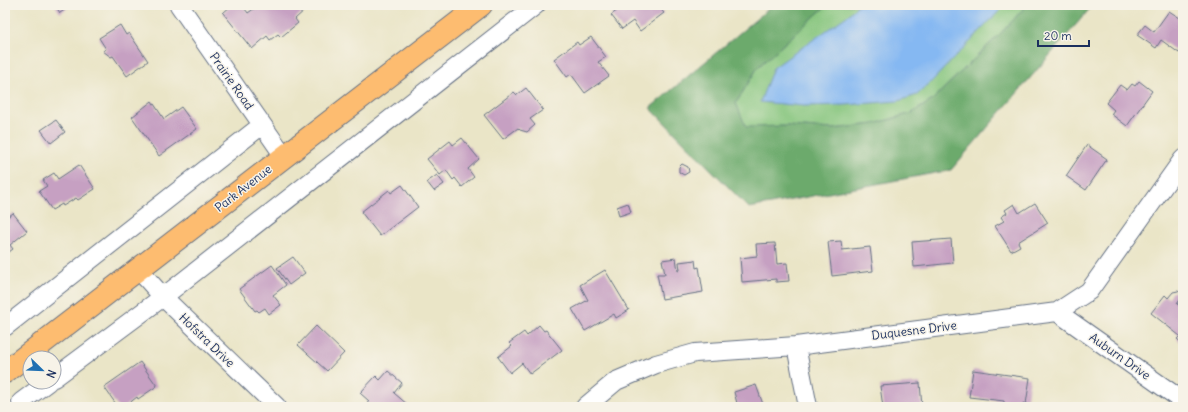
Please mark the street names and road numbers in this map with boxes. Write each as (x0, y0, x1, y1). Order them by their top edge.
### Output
street label: Prairie Road (207, 49, 257, 113)
street label: Park Avenue (212, 161, 274, 215)
street label: Hofstra Drive (176, 310, 238, 370)
street label: Duquesne Drive (871, 317, 957, 343)
street label: Auburn Drive (1086, 329, 1154, 383)

